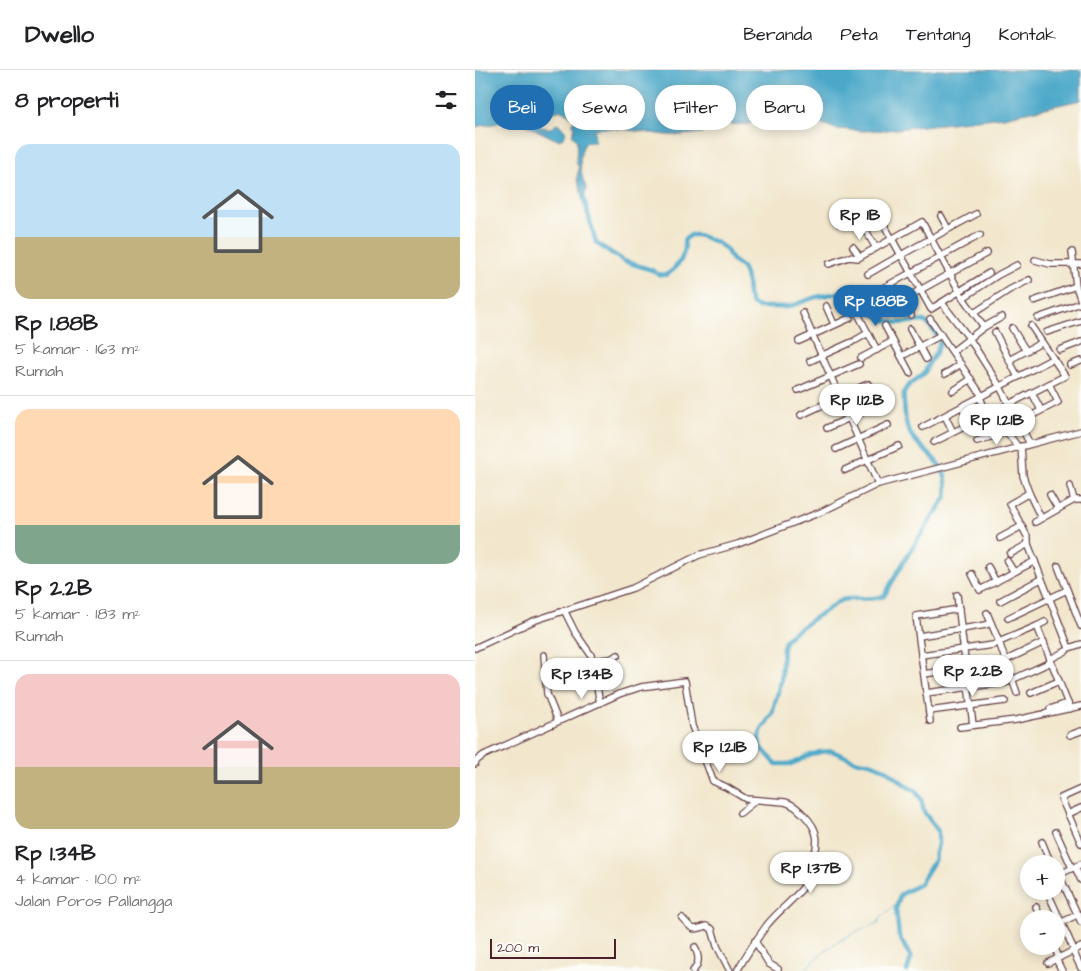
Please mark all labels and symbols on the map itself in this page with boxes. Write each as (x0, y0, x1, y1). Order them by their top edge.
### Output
pin: Rp 1B (825, 198, 895, 241)
pin: Rp 1.88B (824, 284, 928, 327)
pin: Rp 1.12B (805, 384, 909, 426)
pin: Rp 1.21B (945, 404, 1049, 446)
pin: Rp 2.2B (927, 654, 1019, 697)
pin: Rp 1.34B (530, 658, 634, 700)
pin: Rp 1.21B (668, 730, 772, 773)
pin: Rp 1.37B (759, 852, 863, 894)
scale bar (490, 936, 616, 959)

